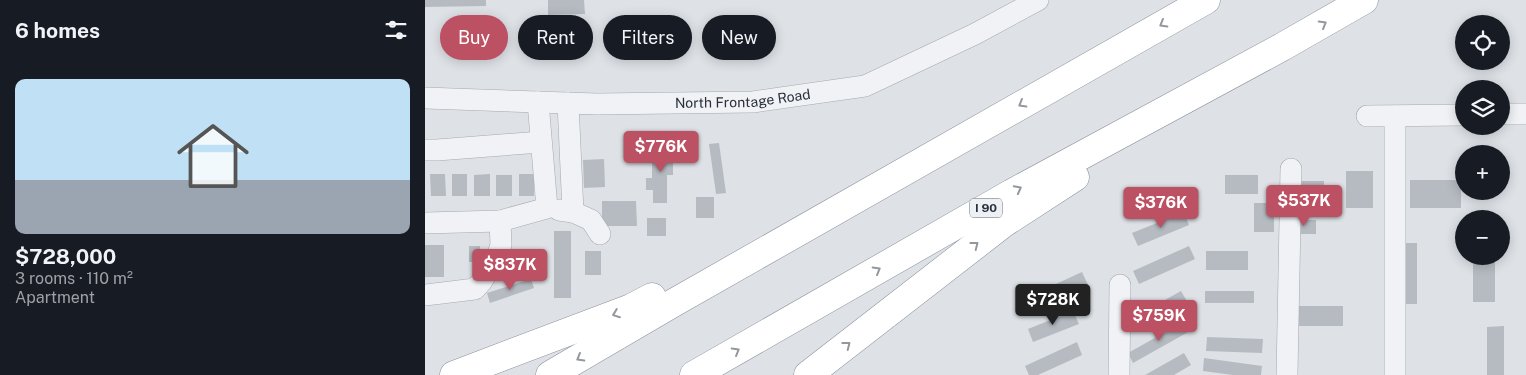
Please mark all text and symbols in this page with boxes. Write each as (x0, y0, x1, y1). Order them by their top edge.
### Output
chip: Buy (440, 15, 508, 60)
chip: Rent (518, 15, 593, 60)
chip: Filters (603, 15, 692, 60)
chip: New (702, 15, 776, 60)
map controls (1455, 15, 1510, 265)
button: locate (1455, 15, 1510, 70)
icon: filters (382, 16, 410, 44)
text: 6 homes (15, 18, 100, 43)
one-way arrow (1160, 18, 1169, 28)
one-way arrow (1317, 20, 1326, 30)
button: layers (1455, 80, 1510, 135)
street label: North Frontage Road (675, 86, 811, 111)
one-way arrow (1019, 98, 1028, 108)
icon: home (168, 111, 258, 201)
pin: $776K (626, 130, 696, 173)
text: $776K (635, 137, 687, 156)
button: + (1455, 145, 1510, 200)
pin: $537K (1269, 184, 1339, 227)
one-way arrow (1013, 185, 1022, 195)
pin: $376K (1126, 186, 1196, 229)
text: $537K (1277, 191, 1331, 210)
text: $376K (1134, 193, 1188, 212)
road number: I 90 (970, 198, 1002, 218)
button: − (1455, 210, 1510, 265)
one-way arrow (969, 243, 978, 251)
text: $728,000 (15, 244, 116, 269)
pin: $837K (475, 248, 545, 291)
text: $837K (483, 255, 537, 274)
one-way arrow (872, 266, 881, 276)
text: 3 rooms · 110 m² (15, 269, 133, 288)
pin: $728K (1018, 284, 1088, 326)
text: Apartment (15, 288, 95, 307)
text: $728K (1026, 290, 1080, 309)
pin: $759K (1124, 300, 1194, 342)
text: $759K (1132, 306, 1186, 325)
one-way arrow (612, 308, 621, 318)
one-way arrow (841, 343, 850, 351)
one-way arrow (731, 347, 740, 357)
one-way arrow (576, 351, 585, 361)

